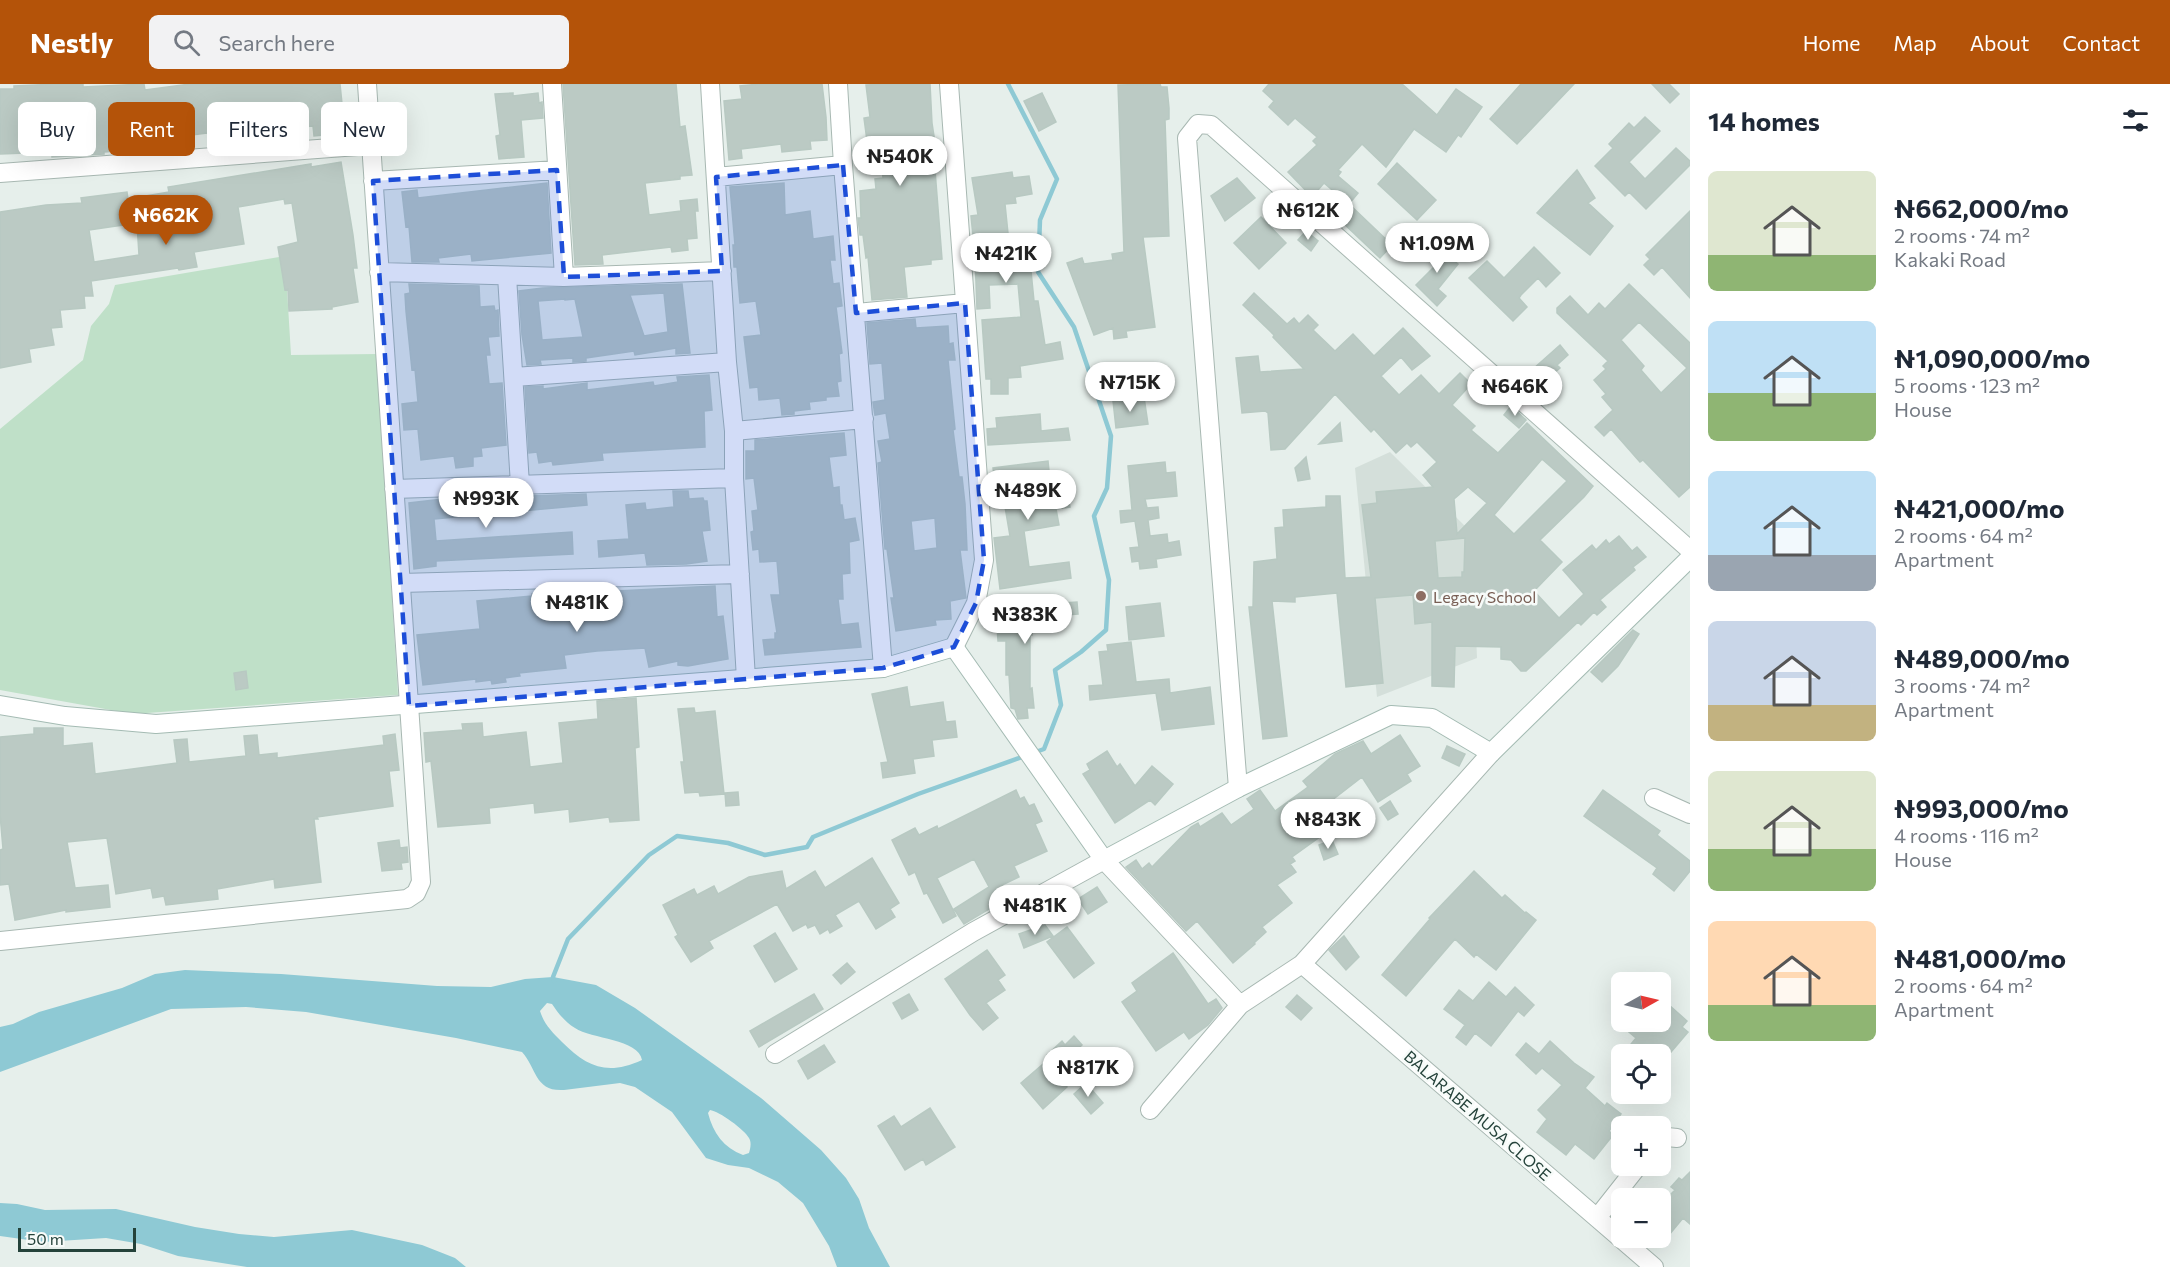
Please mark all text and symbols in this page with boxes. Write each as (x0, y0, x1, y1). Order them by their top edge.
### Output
search box (149, 15, 569, 69)
text: Nestly (30, 25, 113, 59)
icon: search (170, 26, 203, 59)
text: Search here (218, 29, 335, 56)
text: Home (1803, 30, 1860, 55)
text: Map (1893, 30, 1937, 55)
text: About (1970, 30, 2029, 55)
text: Contact (2062, 30, 2140, 55)
chip: Buy (18, 102, 96, 156)
chip: Rent (108, 102, 195, 156)
chip: Filters (207, 102, 309, 156)
chip: New (321, 102, 407, 156)
icon: filters (2119, 104, 2152, 137)
text: 14 homes (1708, 105, 1820, 136)
pin: ₦540K (858, 136, 942, 187)
text: ₦540K (866, 143, 934, 167)
pin: ₦612K (1266, 190, 1350, 241)
text: ₦662,000/mo (1894, 192, 2069, 223)
pin: ₦662K (124, 195, 208, 246)
icon: home (1756, 195, 1828, 267)
text: ₦612K (1276, 197, 1340, 221)
text: ₦662K (133, 202, 199, 226)
pin: ₦1.09M (1388, 223, 1486, 274)
text: 2 rooms · 74 m² (1894, 223, 2030, 247)
text: ₦1.09M (1399, 230, 1475, 254)
pin: ₦421K (964, 233, 1048, 284)
text: ₦421K (974, 240, 1038, 264)
text: Kakaki Road (1894, 247, 2006, 271)
text: ₦1,090,000/mo (1894, 342, 2090, 373)
icon: home (1756, 345, 1828, 417)
pin: ₦715K (1088, 362, 1172, 413)
pin: ₦646K (1473, 366, 1557, 417)
text: ₦715K (1099, 369, 1161, 393)
text: ₦646K (1481, 373, 1549, 397)
text: 5 rooms · 123 m² (1894, 373, 2040, 397)
text: House (1894, 397, 1952, 421)
pin: ₦489K (986, 470, 1070, 521)
text: ₦489K (994, 477, 1062, 501)
pin: ₦993K (444, 478, 528, 529)
text: ₦993K (453, 485, 519, 509)
text: ₦421,000/mo (1894, 492, 2064, 523)
icon: home (1756, 495, 1828, 567)
text: 2 rooms · 64 m² (1894, 523, 2033, 547)
text: Apartment (1894, 547, 1994, 571)
pin: ₦481K (535, 582, 619, 633)
place label: Legacy School (1433, 587, 1536, 606)
text: ₦481K (545, 589, 609, 613)
marker: Legacy School (1414, 589, 1428, 603)
pin: ₦383K (983, 594, 1067, 645)
text: ₦383K (992, 601, 1058, 625)
text: ₦489,000/mo (1894, 642, 2070, 673)
icon: home (1756, 645, 1828, 717)
text: 3 rooms · 74 m² (1894, 673, 2030, 697)
text: Apartment (1894, 697, 1994, 721)
text: ₦993,000/mo (1894, 792, 2069, 823)
icon: home (1756, 795, 1828, 867)
pin: ₦843K (1286, 799, 1370, 850)
text: ₦843K (1295, 806, 1361, 830)
text: 4 rooms · 116 m² (1894, 823, 2039, 847)
text: House (1894, 847, 1952, 871)
pin: ₦481K (993, 885, 1077, 936)
text: ₦481K (1003, 892, 1067, 916)
text: ₦481,000/mo (1894, 942, 2066, 973)
icon: home (1756, 945, 1828, 1017)
north arrow (1611, 972, 1671, 1032)
map controls (1611, 972, 1671, 1248)
text: 2 rooms · 64 m² (1894, 973, 2033, 997)
text: Apartment (1894, 997, 1994, 1021)
button: locate (1611, 1044, 1671, 1104)
street label: BALARABE MUSA CLOSE (1401, 1046, 1555, 1184)
pin: ₦817K (1046, 1047, 1130, 1098)
text: ₦817K (1057, 1054, 1119, 1078)
button: + (1611, 1116, 1671, 1176)
button: − (1611, 1188, 1671, 1248)
scale bar (18, 1225, 136, 1252)
text: 50 m (27, 1229, 64, 1248)

